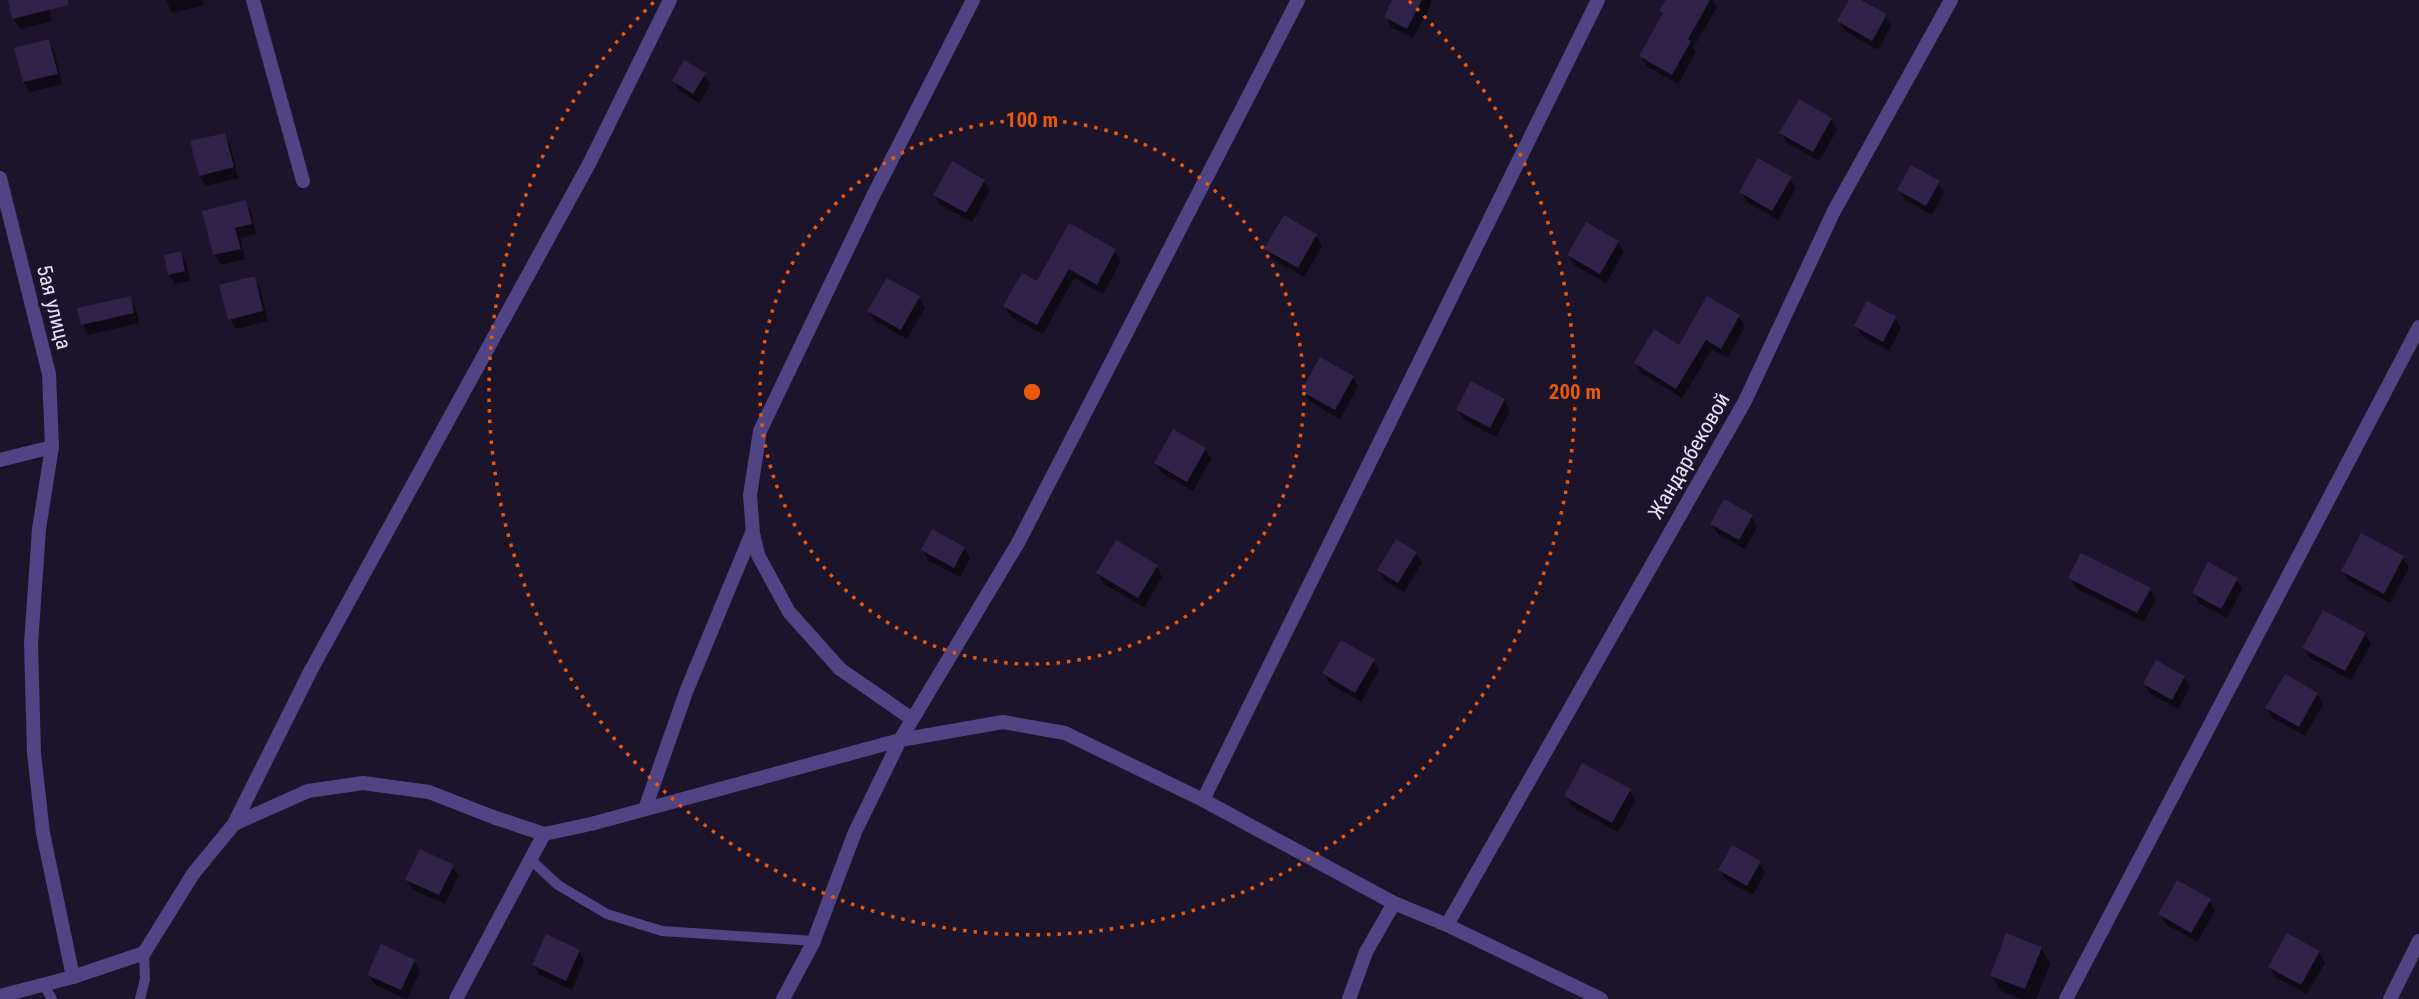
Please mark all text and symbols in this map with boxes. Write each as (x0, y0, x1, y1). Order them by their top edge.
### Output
text: 100 m (1006, 108, 1058, 132)
street label: 5ая улица (32, 262, 76, 352)
centre of rings (1020, 380, 1044, 404)
text: 200 m (1549, 380, 1601, 404)
street label: Жандарбековой (1643, 389, 1735, 523)

